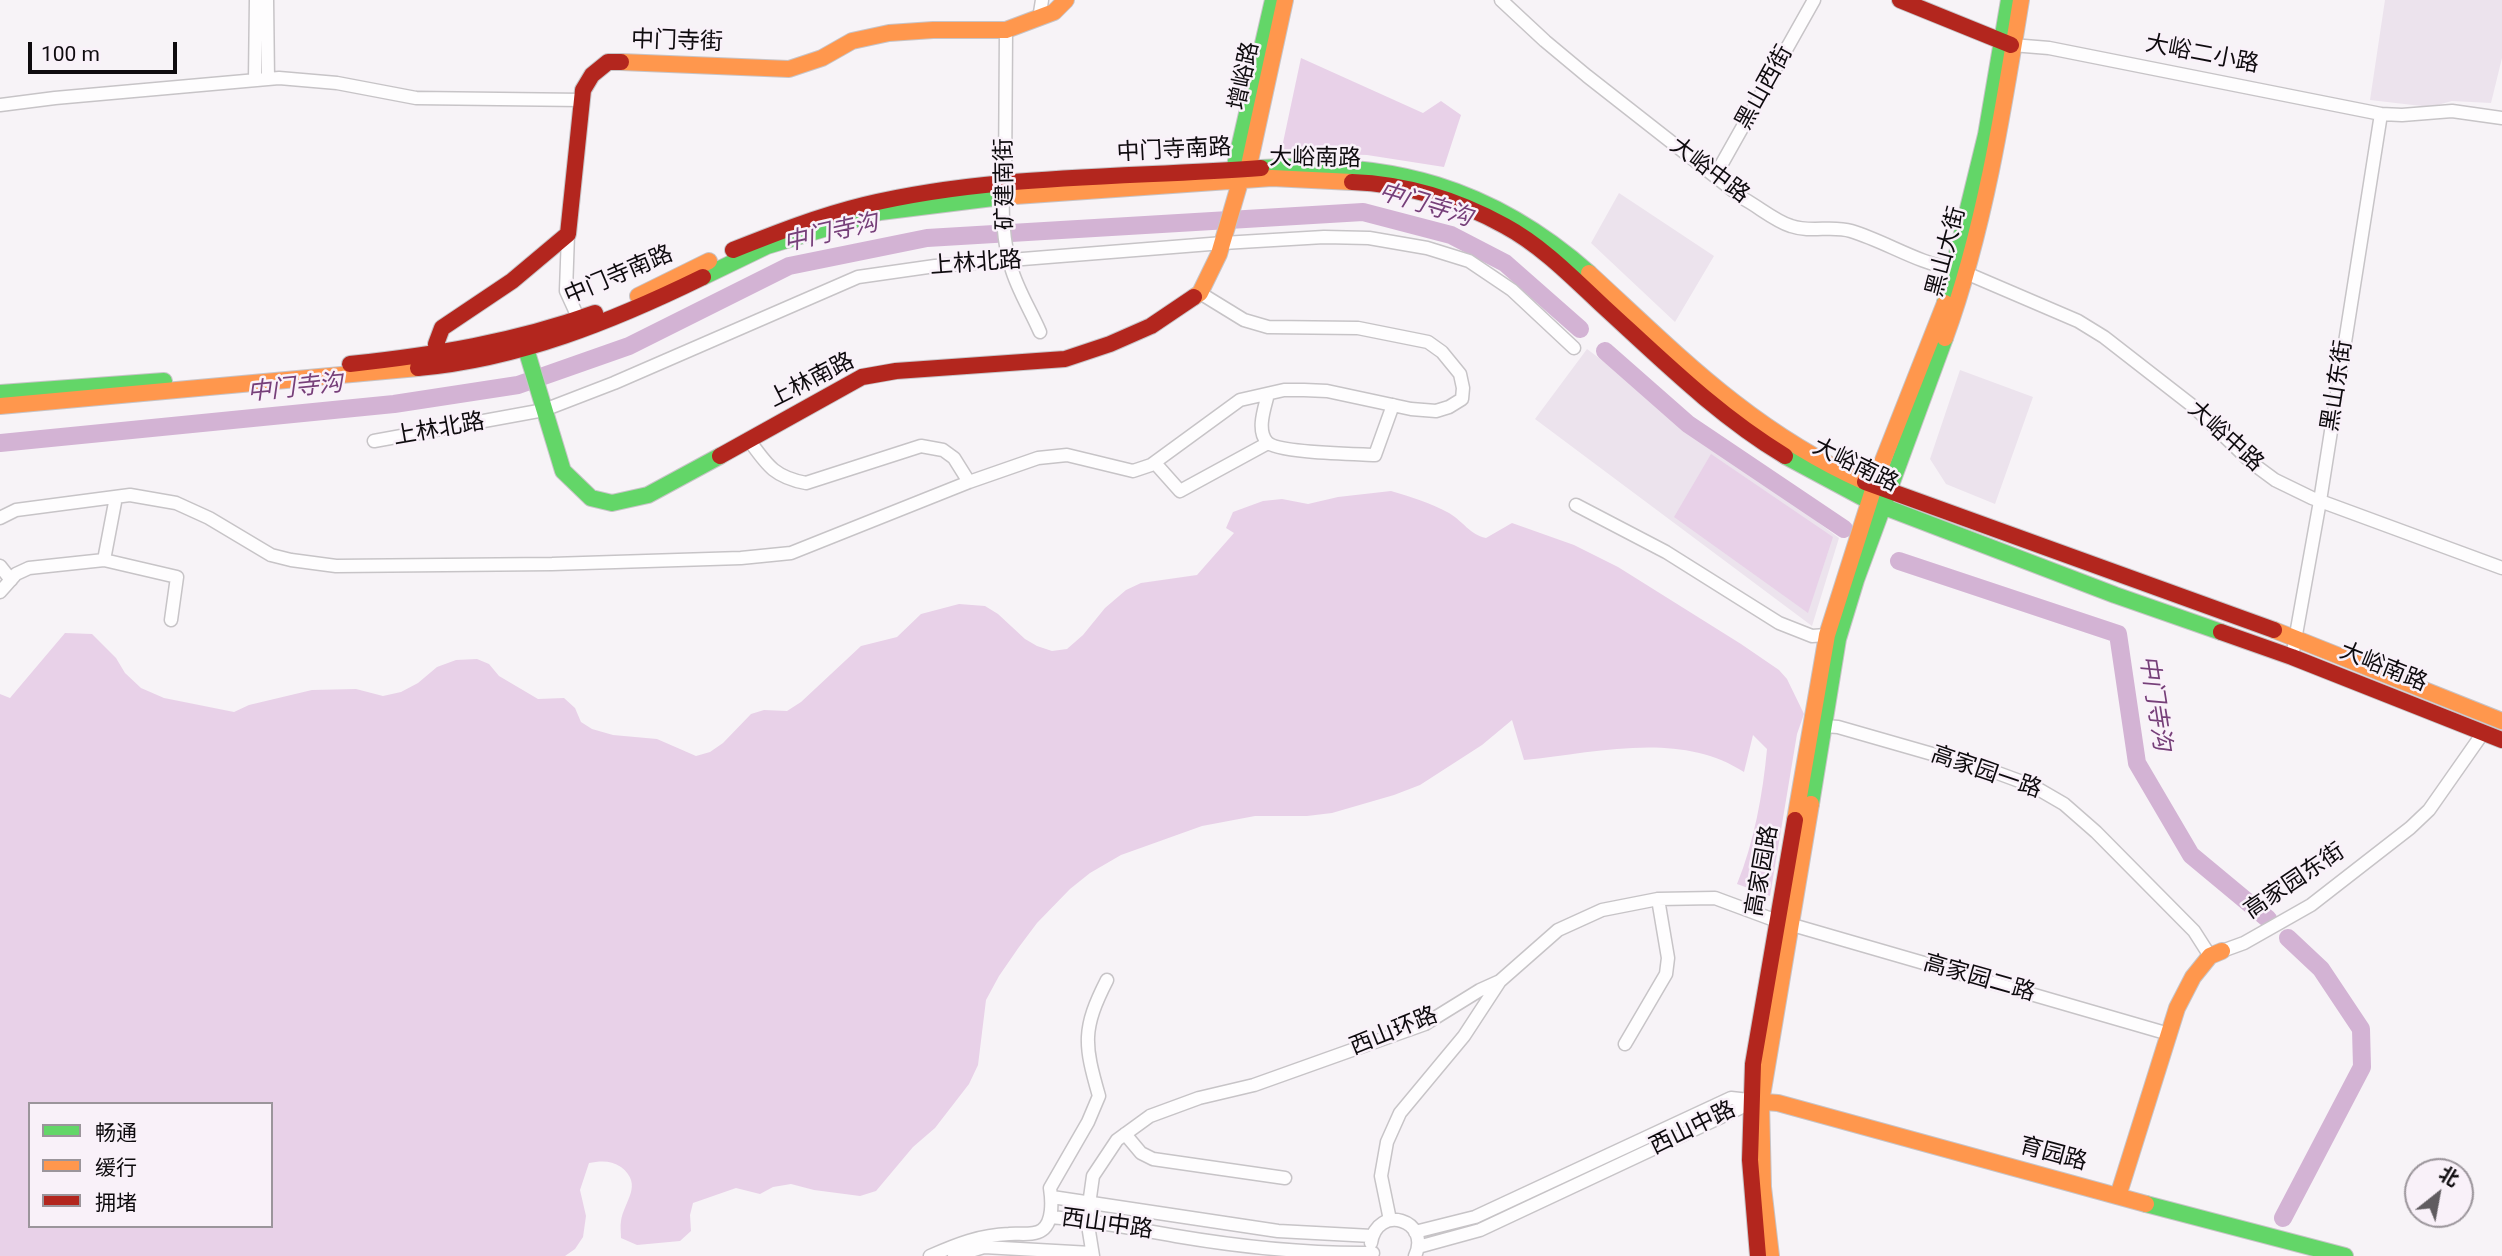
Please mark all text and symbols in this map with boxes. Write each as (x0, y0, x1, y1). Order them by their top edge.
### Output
street label: 中门寺街 (631, 27, 723, 57)
scale bar (32, 28, 180, 72)
street label: 大峪二小路 (2143, 30, 2261, 80)
street label: 增峪路 (1224, 39, 1266, 113)
street label: 黑山西街 (1731, 41, 1799, 135)
text: 100 m (41, 42, 100, 66)
street label: 大峪中路 (1664, 132, 1754, 210)
street label: 中门寺南路 (1116, 134, 1232, 168)
street label: 矿建南街 (991, 138, 1021, 230)
street label: 大峪南路 (1269, 144, 1361, 174)
water label: 中门寺沟 (1375, 178, 1475, 234)
street label: 黑山大街 (1922, 204, 1972, 300)
water label: 中门寺沟 (781, 209, 881, 259)
street label: 中门寺南路 (561, 241, 677, 311)
street label: 上林北路 (929, 247, 1023, 281)
street label: 黑山东街 (2317, 338, 2359, 434)
street label: 上林南路 (765, 348, 859, 414)
water label: 中门寺沟 (246, 370, 344, 408)
street label: 大峪中路 (2182, 396, 2268, 478)
street label: 上林北路 (391, 408, 487, 452)
street label: 大峪南路 (1808, 433, 1902, 499)
street label: 大峪南路 (2335, 638, 2431, 698)
water label: 中门寺沟 (2132, 653, 2176, 753)
street label: 高家园一路 (1927, 741, 2045, 805)
street label: 高家园路 (1741, 823, 1785, 919)
street label: 高家园东街 (2240, 838, 2350, 926)
street label: 高家园二路 (1920, 950, 2038, 1008)
street label: 西山环路 (1346, 1002, 1442, 1062)
street label: 西山中路 (1646, 1096, 1740, 1162)
legend (28, 1102, 273, 1228)
text: 畅通 (95, 1121, 137, 1145)
street label: 育园路 (2016, 1133, 2090, 1177)
text: 缓行 (95, 1156, 137, 1180)
north arrow (2404, 1158, 2474, 1228)
text: 北 (2435, 1162, 2463, 1191)
text: 拥堵 (95, 1191, 137, 1215)
street label: 西山中路 (1060, 1205, 1154, 1245)

